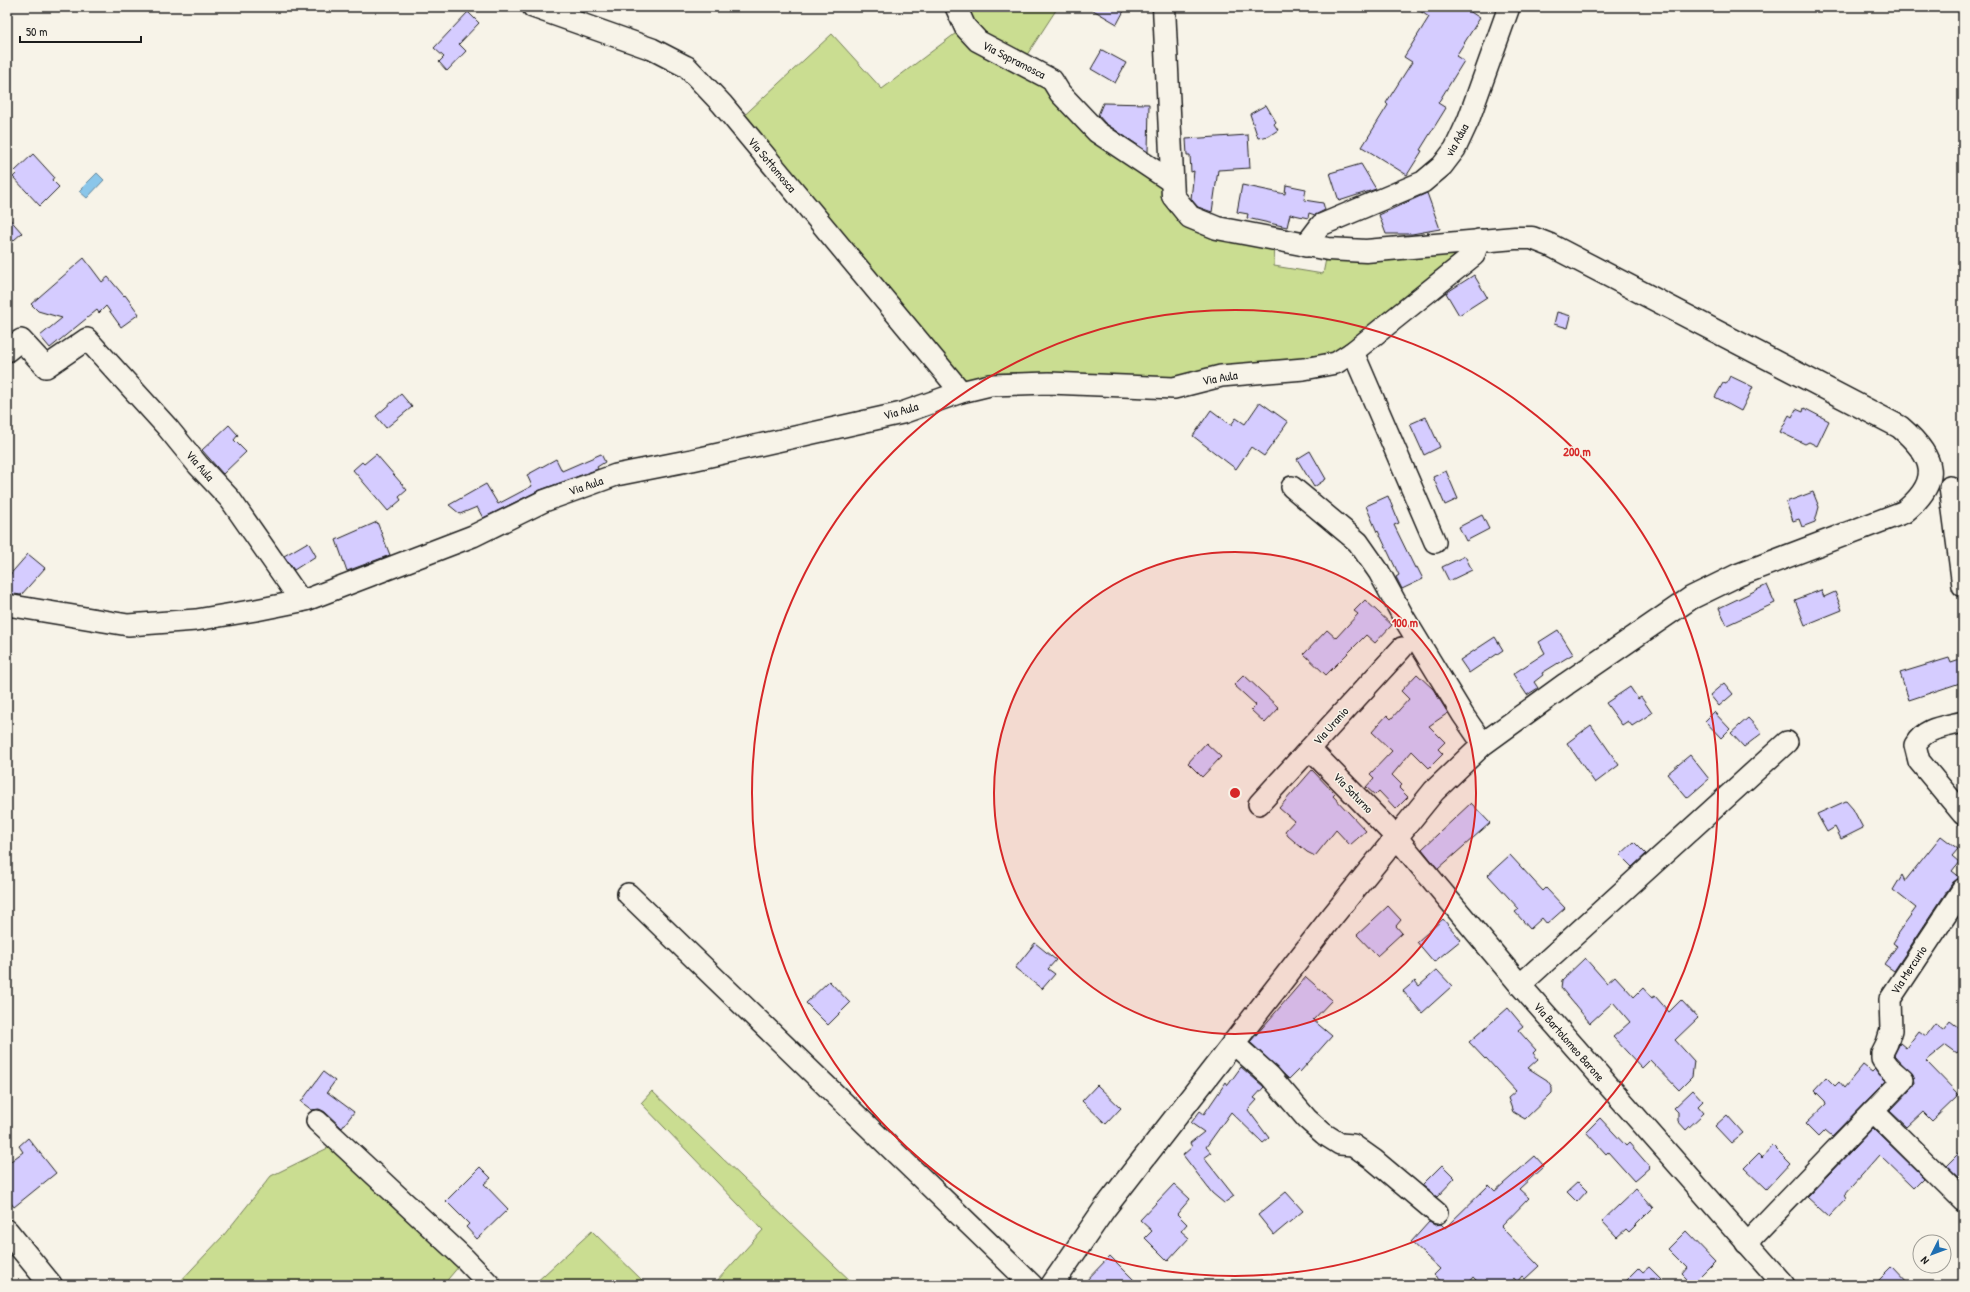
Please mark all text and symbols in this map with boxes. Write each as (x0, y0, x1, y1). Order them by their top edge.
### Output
scale bar (20, 18, 141, 44)
text: 50 m (26, 23, 47, 40)
street label: Via Sopramosca (980, 36, 1049, 83)
street label: via Adua (1441, 120, 1473, 159)
street label: Via Sottomosca (744, 133, 801, 196)
street label: Via Aula (1201, 366, 1239, 389)
street label: Via Aula (881, 397, 921, 424)
text: 200 m (1563, 443, 1591, 460)
street label: Via Aula (182, 447, 219, 485)
street label: Via Aula (566, 472, 606, 499)
text: 100 m (1392, 614, 1418, 631)
street label: Via Uranio (1309, 703, 1352, 748)
street label: Via Saturno (1330, 768, 1377, 817)
centre of rings (1228, 786, 1242, 800)
street label: Via Mercurio (1886, 942, 1931, 997)
street label: Via Bartolomeo Barone (1530, 998, 1609, 1085)
north arrow (1912, 1234, 1952, 1274)
text: N (1917, 1254, 1932, 1268)

